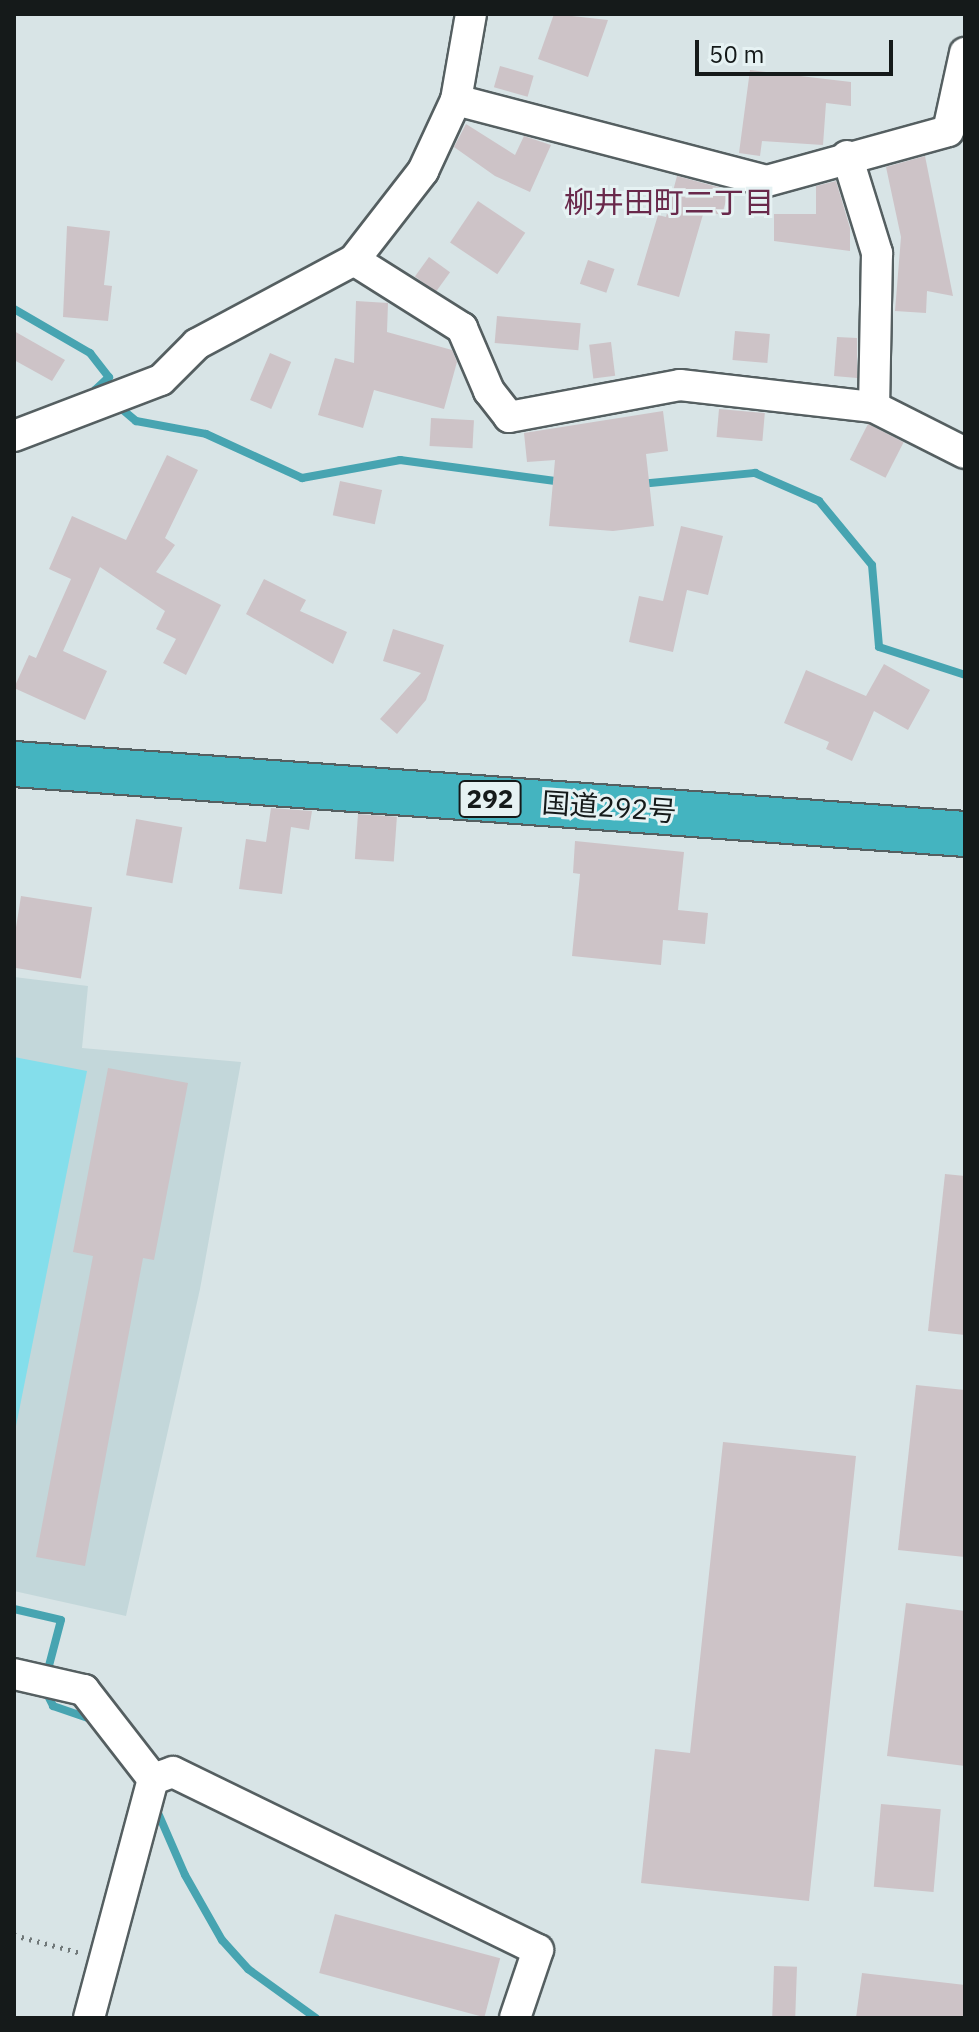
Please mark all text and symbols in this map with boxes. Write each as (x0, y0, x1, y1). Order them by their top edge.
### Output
scale bar (699, 24, 897, 74)
text: 50 m (709, 38, 764, 70)
district label: 柳井田町二丁目 (564, 184, 774, 220)
road number: 292 (458, 777, 522, 821)
street label: 国道292号 (541, 786, 677, 828)

